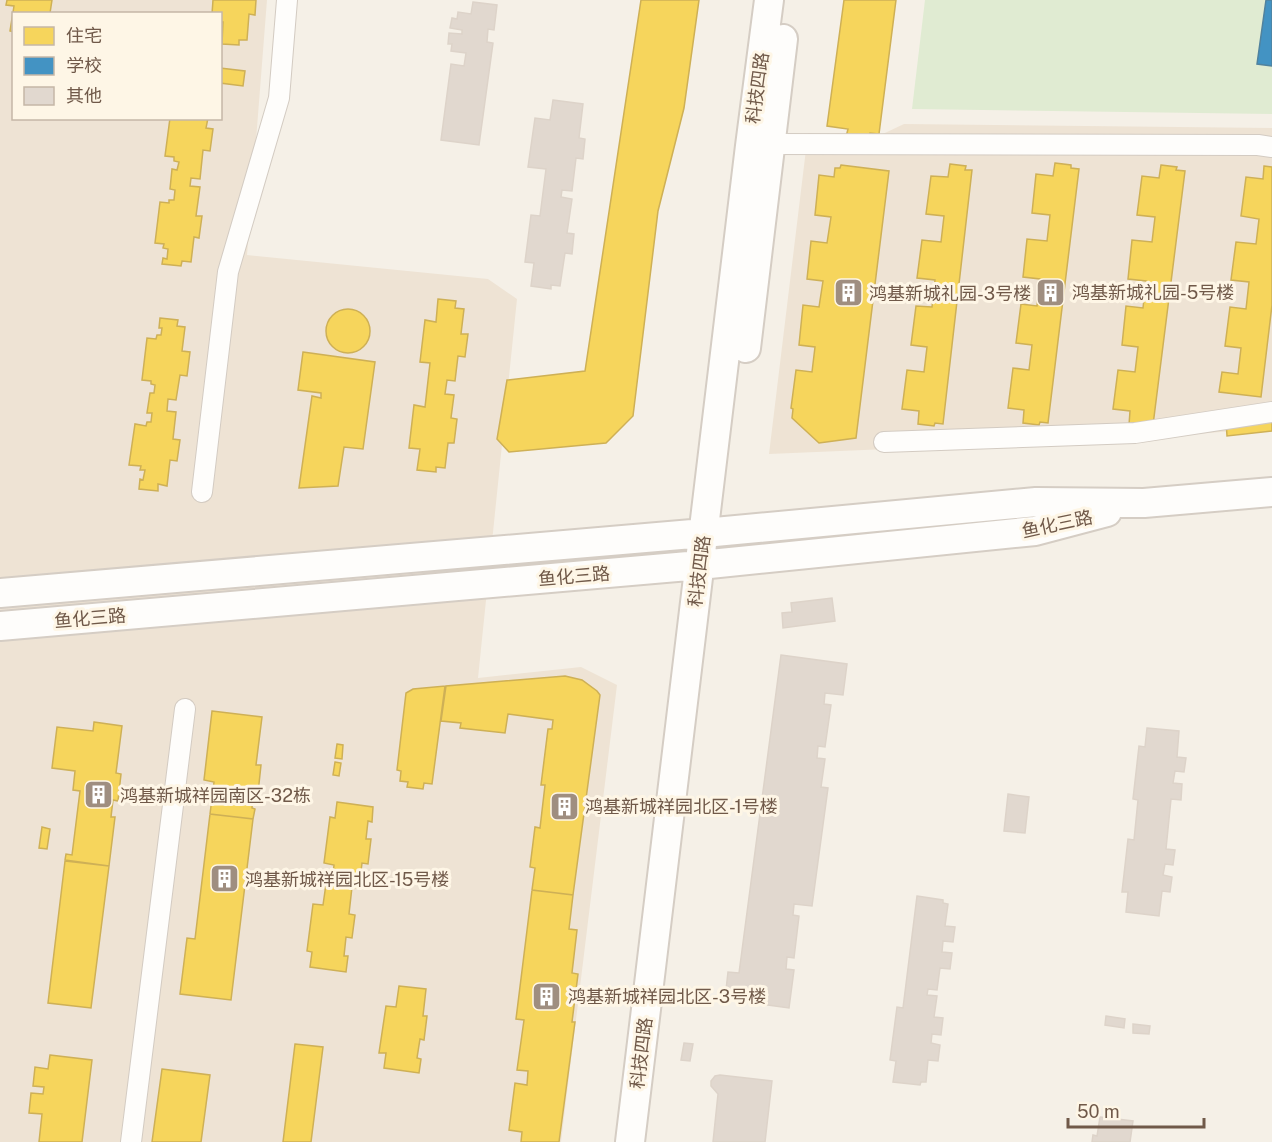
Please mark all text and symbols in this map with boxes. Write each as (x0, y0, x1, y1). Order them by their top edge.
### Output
legend (12, 12, 222, 120)
text: 住宅 (66, 25, 102, 46)
street label: 科技四路 (742, 51, 772, 125)
text: 学校 (66, 55, 102, 76)
text: 其他 (66, 85, 102, 106)
building icon: 鸿基新城礼园-5号楼 (1035, 276, 1067, 308)
building icon: 鸿基新城礼园-3号楼 (832, 277, 864, 309)
place label: 鸿基新城礼园-5号楼 (1072, 282, 1234, 303)
place label: 鸿基新城礼园-3号楼 (869, 283, 1031, 304)
street label: 鱼化三路 (1020, 506, 1094, 542)
street label: 科技四路 (684, 534, 714, 608)
street label: 鱼化三路 (537, 562, 611, 590)
street label: 鱼化三路 (53, 604, 127, 632)
building icon: 鸿基新城祥园南区-32栋 (83, 779, 115, 811)
place label: 鸿基新城祥园南区-32栋 (120, 785, 311, 806)
building icon: 鸿基新城祥园北区-1号楼 (548, 790, 580, 822)
place label: 鸿基新城祥园北区-1号楼 (585, 796, 778, 817)
building icon: 鸿基新城祥园北区-15号楼 (208, 863, 240, 895)
place label: 鸿基新城祥园北区-15号楼 (245, 869, 449, 890)
building icon: 鸿基新城祥园北区-3号楼 (531, 980, 563, 1012)
place label: 鸿基新城祥园北区-3号楼 (568, 986, 766, 1007)
street label: 科技四路 (626, 1016, 656, 1090)
scale bar (1068, 1091, 1204, 1129)
text: 50 m (1077, 1101, 1120, 1122)

